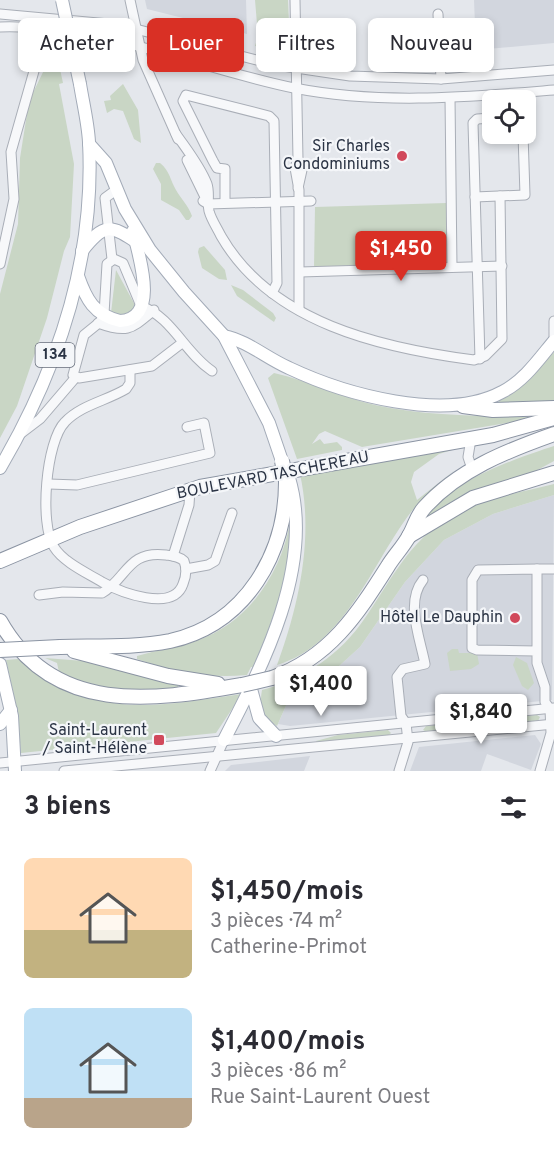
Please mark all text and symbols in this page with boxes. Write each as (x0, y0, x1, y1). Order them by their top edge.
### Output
chip: Acheter (18, 18, 135, 72)
chip: Louer (147, 18, 244, 72)
chip: Filtres (256, 18, 356, 72)
chip: Nouveau (368, 18, 494, 72)
map controls (482, 90, 536, 144)
button: locate (482, 90, 536, 144)
place label: Sir Charles Condominiums (283, 137, 390, 175)
marker: Sir Charles Condominiums (395, 149, 409, 163)
pin: $1,450 (352, 231, 450, 282)
text: $1,450 (369, 237, 433, 263)
road number: 134 (36, 343, 74, 367)
street label: BOULEVARD TASCHEREAU (175, 448, 371, 504)
place label: Hôtel Le Dauphin (380, 608, 503, 628)
marker: Hôtel Le Dauphin (508, 611, 522, 625)
pin: $1,400 (272, 666, 370, 717)
text: $1,400 (289, 672, 353, 698)
pin: $1,840 (432, 694, 530, 745)
text: $1,840 (449, 700, 513, 726)
place label: Saint-Laurent / Saint-Hélène (42, 721, 147, 759)
marker: Saint-Laurent / Saint-Hélène (152, 733, 166, 747)
text: 3 biens (24, 791, 111, 824)
icon: filters (497, 791, 530, 824)
text: $1,450/mois (210, 876, 364, 909)
icon: home (72, 882, 144, 954)
text: 3 pièces · 74 m² (210, 909, 342, 935)
text: Catherine-Primot (210, 935, 367, 961)
text: $1,400/mois (210, 1026, 365, 1059)
icon: home (72, 1032, 144, 1104)
text: 3 pièces · 86 m² (210, 1059, 346, 1085)
text: Rue Saint-Laurent Ouest (210, 1085, 430, 1111)

